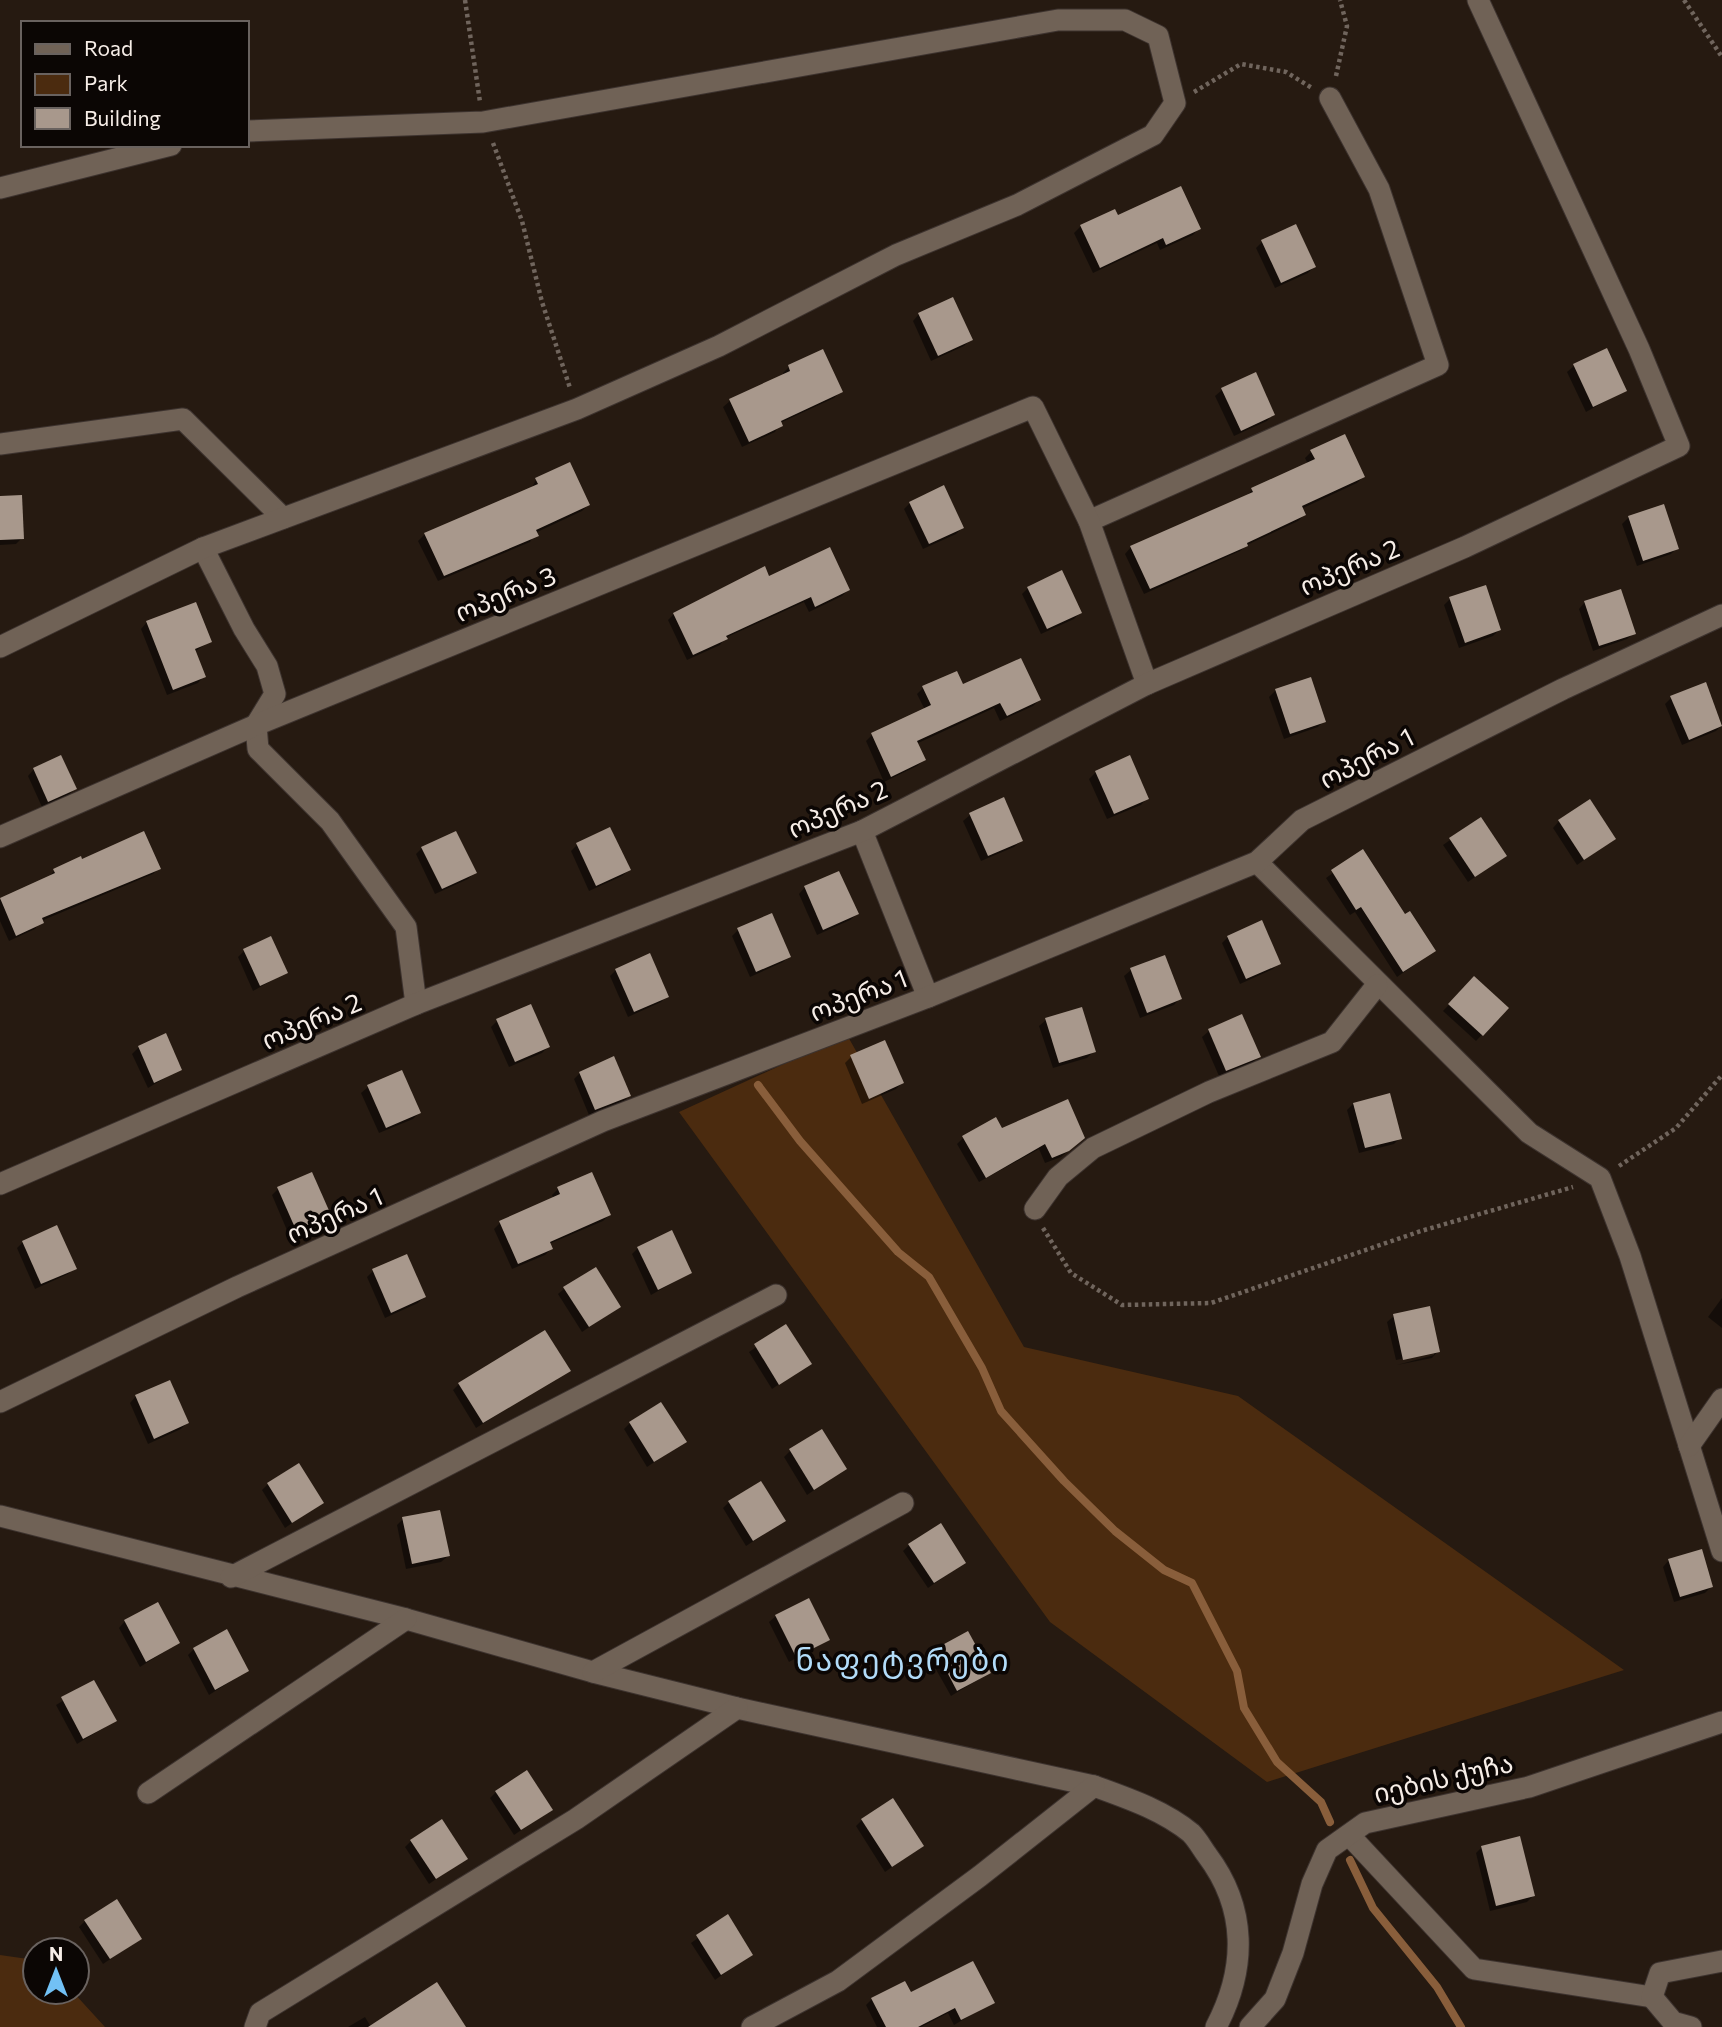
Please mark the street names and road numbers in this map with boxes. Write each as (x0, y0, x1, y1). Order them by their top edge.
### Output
street label: ოპერა 2 (1295, 531, 1404, 602)
street label: ოპერა 3 (450, 559, 560, 628)
street label: ოპერა 1 (1314, 720, 1419, 795)
street label: ოპერა 2 (783, 772, 892, 844)
street label: ოპერა 1 (805, 961, 911, 1028)
street label: ოპერა 2 (257, 985, 366, 1056)
street label: ოპერა 1 (281, 1179, 387, 1250)
street label: იების ქუჩა (1370, 1746, 1516, 1809)

